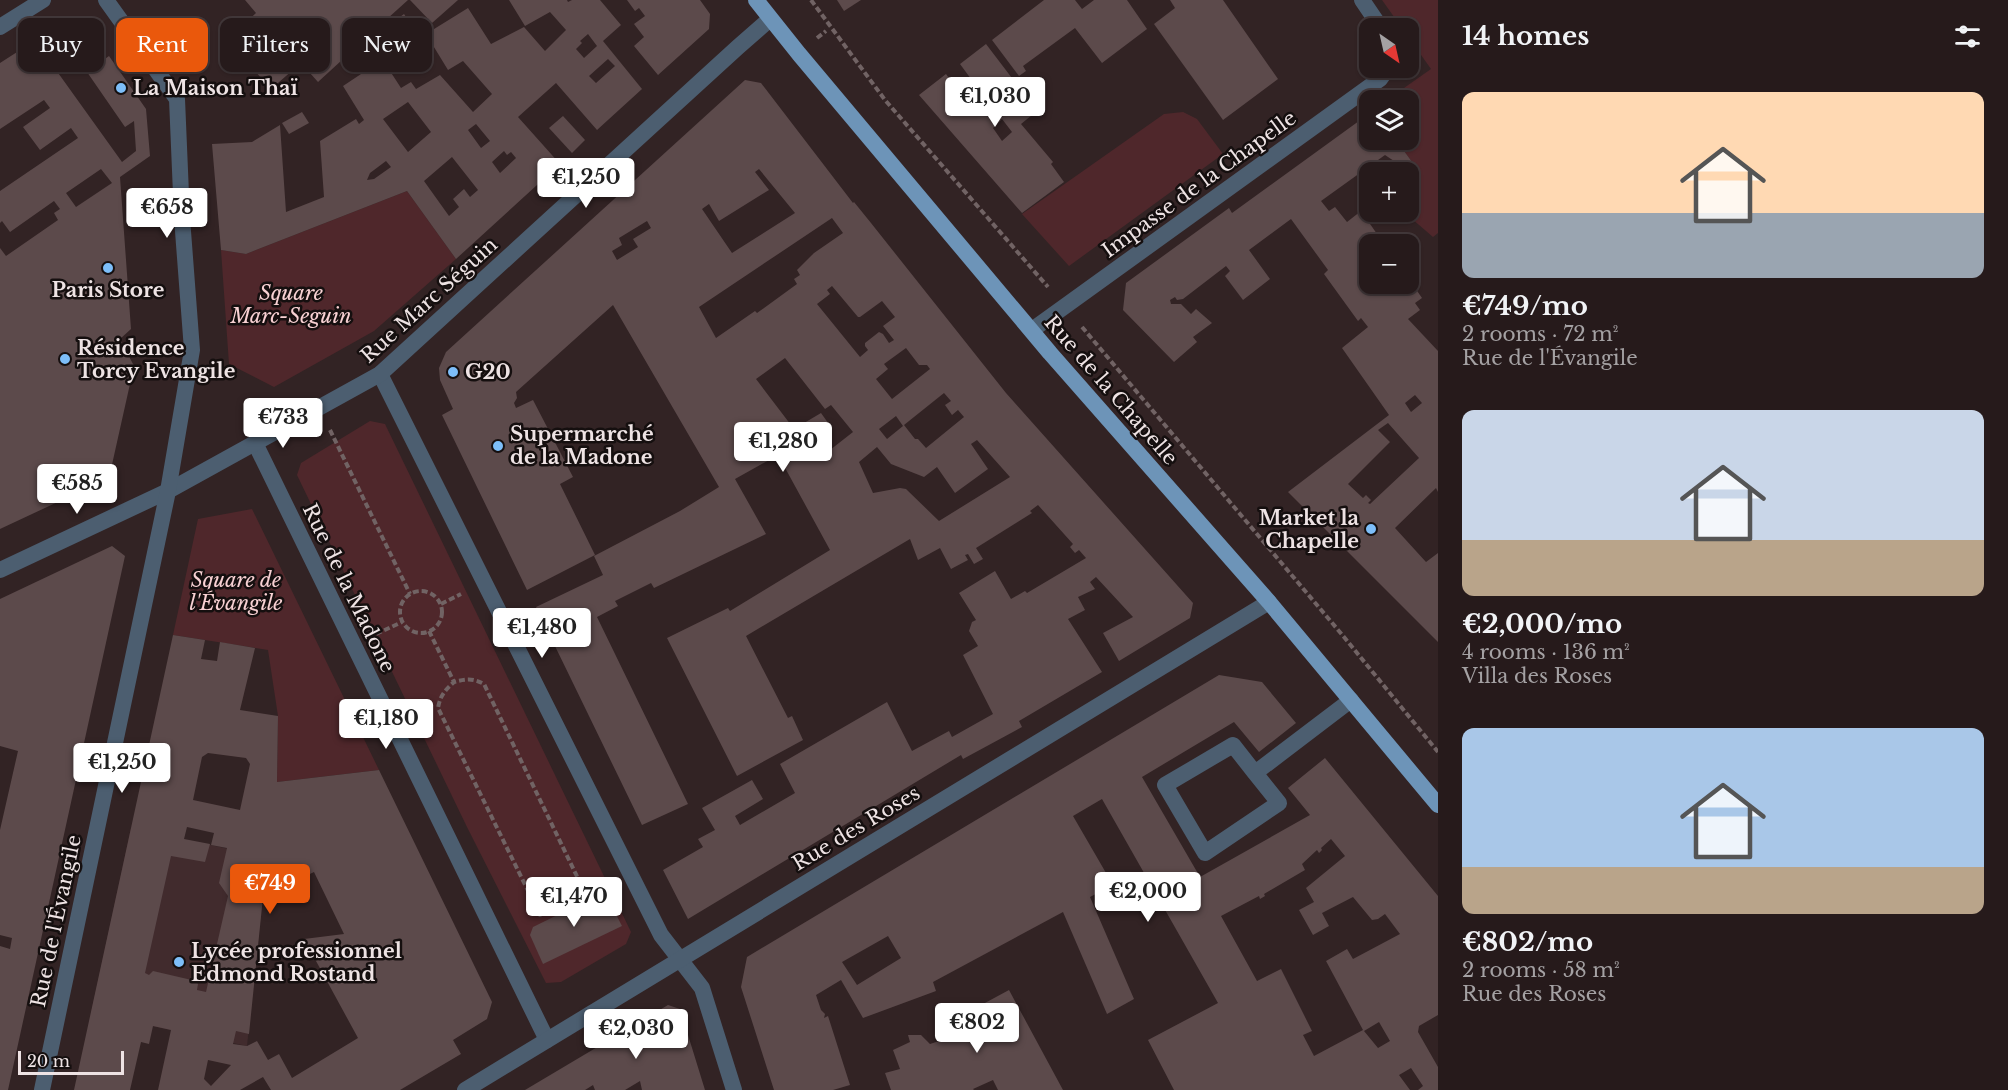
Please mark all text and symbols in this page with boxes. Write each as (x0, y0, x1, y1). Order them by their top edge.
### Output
chip: Buy (18, 18, 104, 72)
chip: Rent (116, 18, 208, 72)
chip: Filters (220, 18, 330, 72)
chip: New (342, 18, 432, 72)
north arrow (1359, 18, 1419, 78)
map controls (1359, 18, 1419, 294)
text: 14 homes (1462, 20, 1589, 52)
icon: filters (1951, 20, 1984, 53)
place label: La Maison Thaï (133, 76, 298, 100)
pin: €1,030 (946, 77, 1044, 128)
marker: La Maison Thaï (114, 81, 128, 95)
text: €1,030 (959, 84, 1031, 108)
button: layers (1359, 90, 1419, 150)
street label: Impasse de la Chapelle (1097, 106, 1301, 262)
icon: home (1669, 131, 1777, 239)
pin: €1,250 (537, 158, 635, 209)
button: + (1359, 162, 1419, 222)
text: €1,250 (551, 165, 621, 189)
pin: €658 (131, 188, 203, 239)
text: €658 (140, 195, 194, 219)
street label: Rue Marc Séguin (356, 232, 502, 368)
button: − (1359, 234, 1419, 294)
marker: Paris Store (101, 261, 115, 275)
place label: Paris Store (52, 278, 164, 302)
park label: Square Marc-Seguin (229, 281, 352, 328)
text: €749/mo (1462, 290, 1588, 322)
street label: Rue de la Chapelle (1039, 310, 1183, 470)
text: 2 rooms · 72 m² (1462, 322, 1619, 346)
place label: Résidence Torcy Evangile (77, 336, 235, 383)
text: Rue de l'Évangile (1462, 346, 1638, 370)
marker: Résidence Torcy Evangile (58, 352, 72, 366)
place label: G20 (465, 360, 511, 384)
marker: G20 (446, 365, 460, 379)
pin: €733 (247, 398, 319, 449)
text: €733 (257, 405, 309, 429)
place label: Supermarché de la Madone (510, 422, 654, 469)
pin: €1,280 (734, 422, 832, 473)
text: €1,280 (748, 429, 818, 453)
marker: Supermarché de la Madone (491, 439, 505, 453)
icon: home (1669, 449, 1777, 557)
pin: €585 (41, 464, 113, 515)
text: €585 (51, 471, 103, 495)
street label: Rue de la Madone (298, 500, 400, 676)
place label: Market la Chapelle (1259, 506, 1360, 553)
marker: Market la Chapelle (1364, 522, 1378, 536)
park label: Square de l'Évangile (190, 568, 282, 615)
pin: €1,480 (493, 608, 591, 659)
text: €2,000/mo (1462, 608, 1622, 640)
text: €1,480 (507, 615, 577, 639)
text: 4 rooms · 136 m² (1462, 640, 1630, 664)
text: Villa des Roses (1462, 664, 1612, 688)
pin: €1,180 (337, 699, 435, 750)
text: €1,180 (353, 706, 419, 730)
pin: €1,250 (73, 743, 171, 794)
text: €1,250 (87, 750, 157, 774)
icon: home (1669, 767, 1777, 875)
street label: Rue des Roses (788, 781, 924, 875)
street label: Rue de l'Évangile (25, 832, 86, 1009)
pin: €749 (234, 864, 306, 915)
text: €749 (244, 871, 296, 895)
pin: €2,000 (1099, 872, 1197, 923)
pin: €1,470 (525, 877, 623, 928)
text: €2,000 (1109, 879, 1187, 903)
text: €1,470 (540, 884, 608, 908)
text: €802/mo (1462, 926, 1593, 958)
place label: Lycée professionnel Edmond Rostand (191, 939, 402, 986)
marker: Lycée professionnel Edmond Rostand (172, 955, 186, 969)
text: 2 rooms · 58 m² (1462, 958, 1620, 982)
text: Rue des Roses (1462, 982, 1606, 1006)
pin: €802 (941, 1003, 1013, 1054)
pin: €2,030 (587, 1009, 685, 1060)
text: €802 (949, 1010, 1005, 1034)
text: €2,030 (598, 1016, 674, 1040)
scale bar (18, 1048, 124, 1076)
text: 20 m (27, 1051, 70, 1071)

